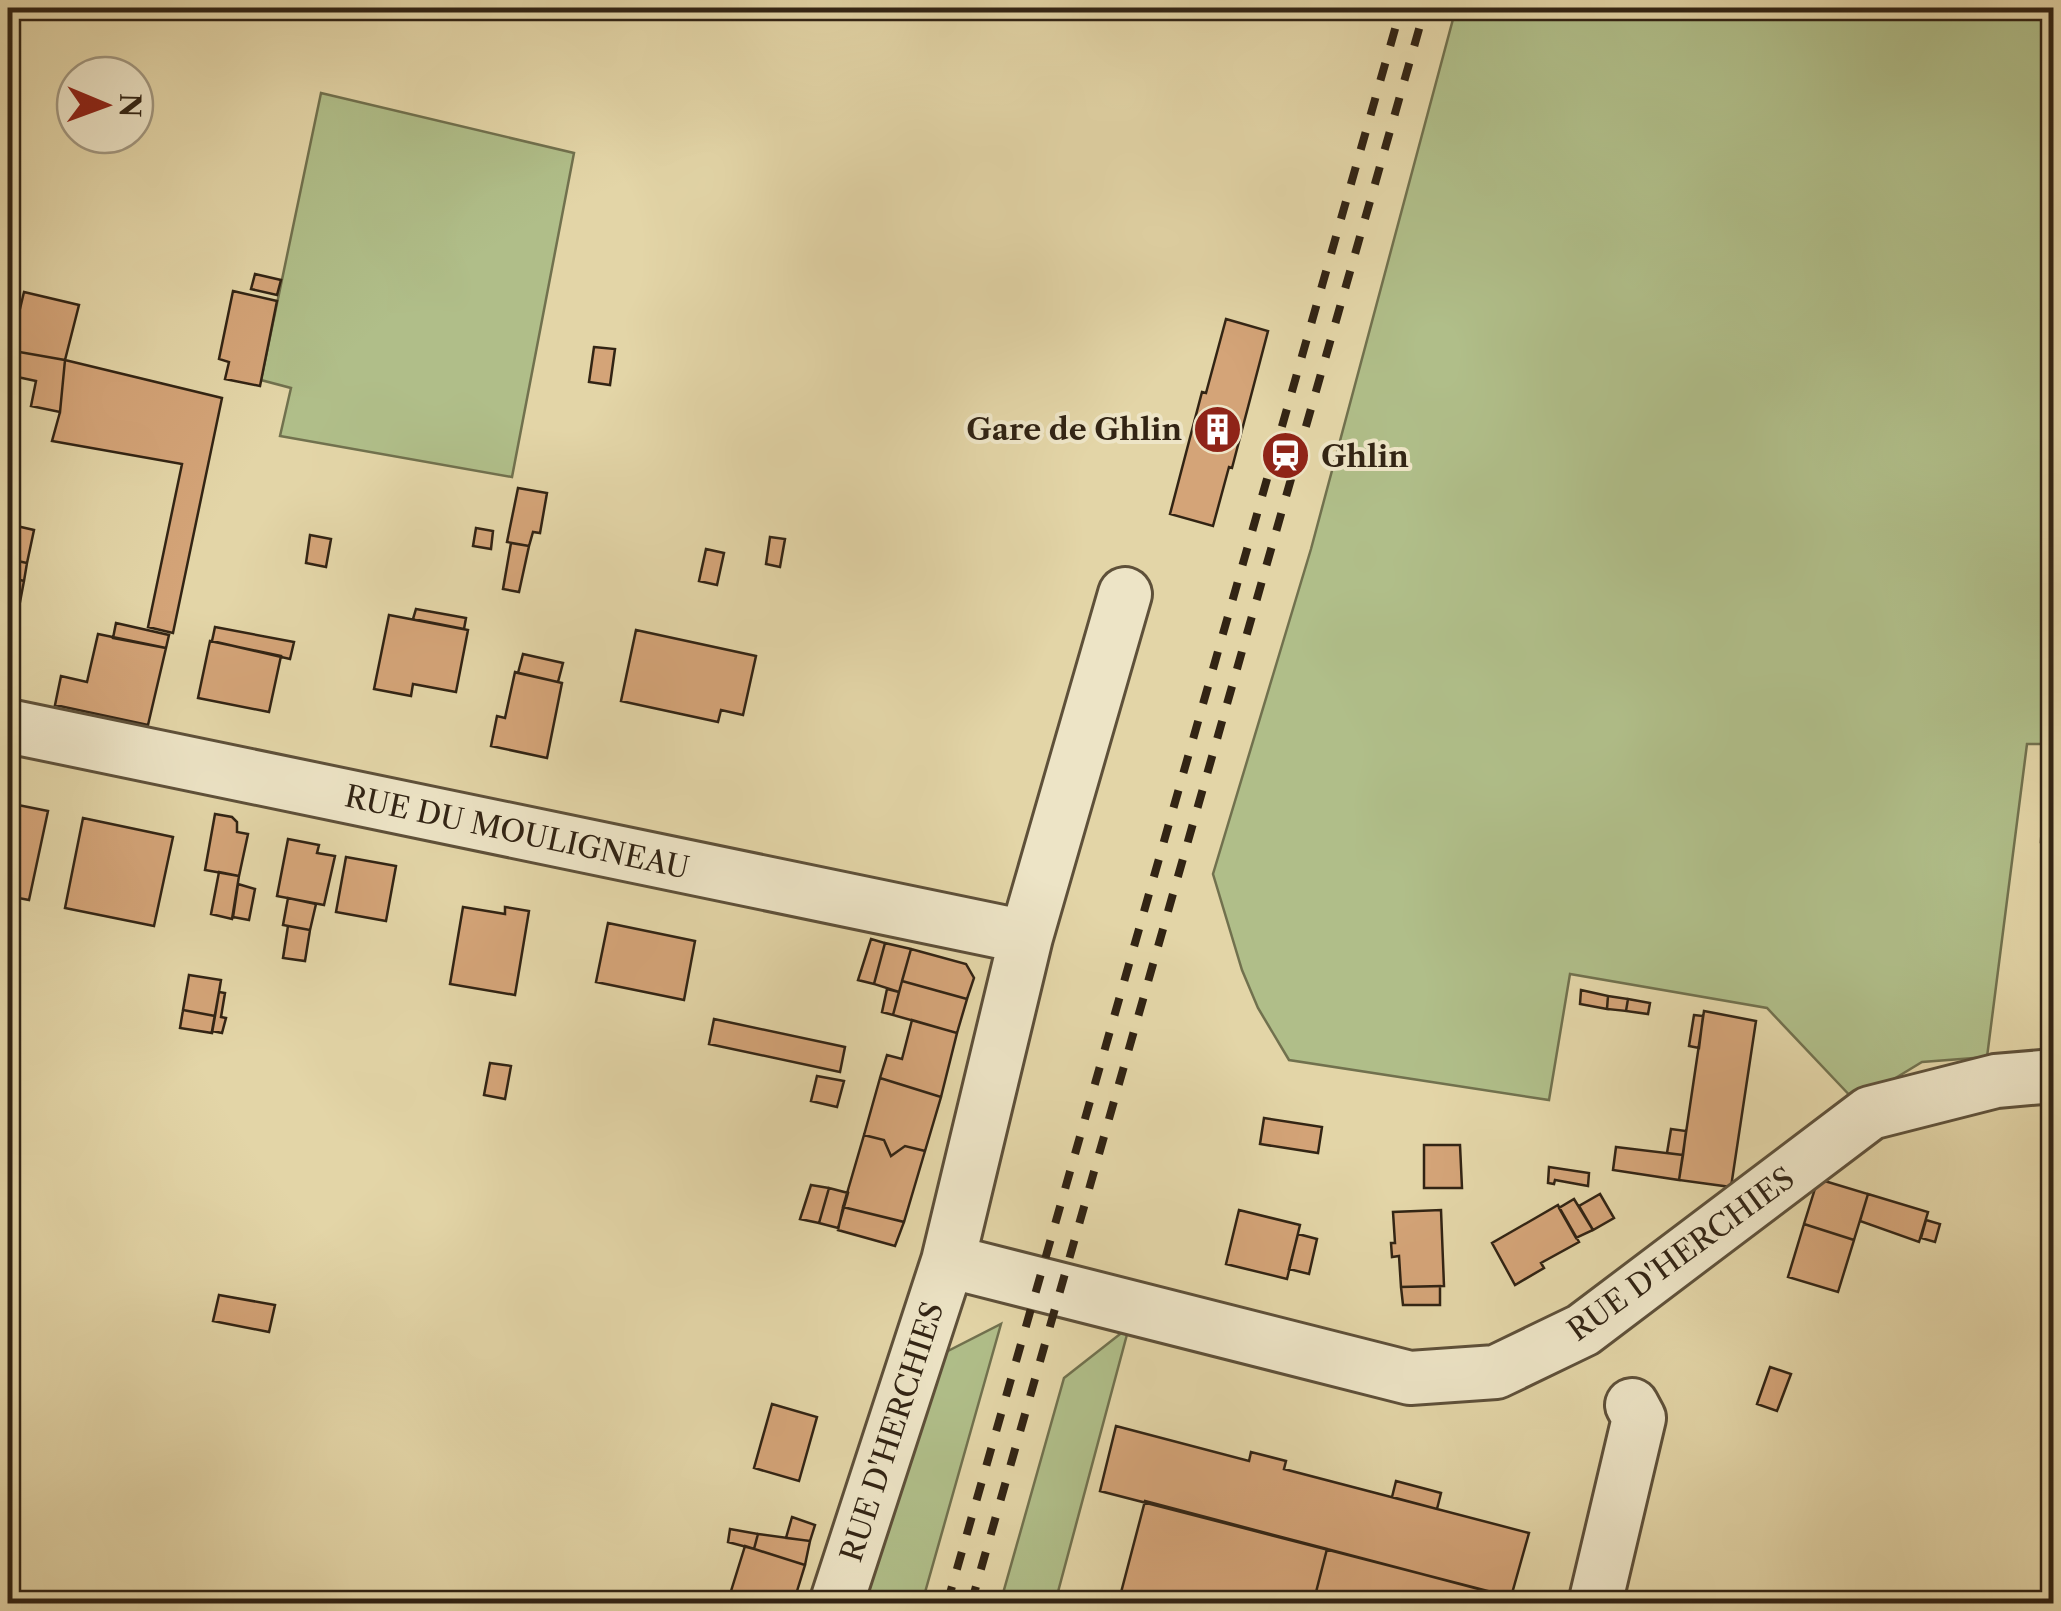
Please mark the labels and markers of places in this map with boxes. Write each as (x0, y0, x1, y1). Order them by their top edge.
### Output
building icon: Gare de Ghlin (1191, 403, 1243, 455)
place label: Gare de Ghlin (966, 411, 1182, 448)
station icon: Ghlin (1260, 430, 1312, 482)
place label: Ghlin (1321, 438, 1409, 475)

